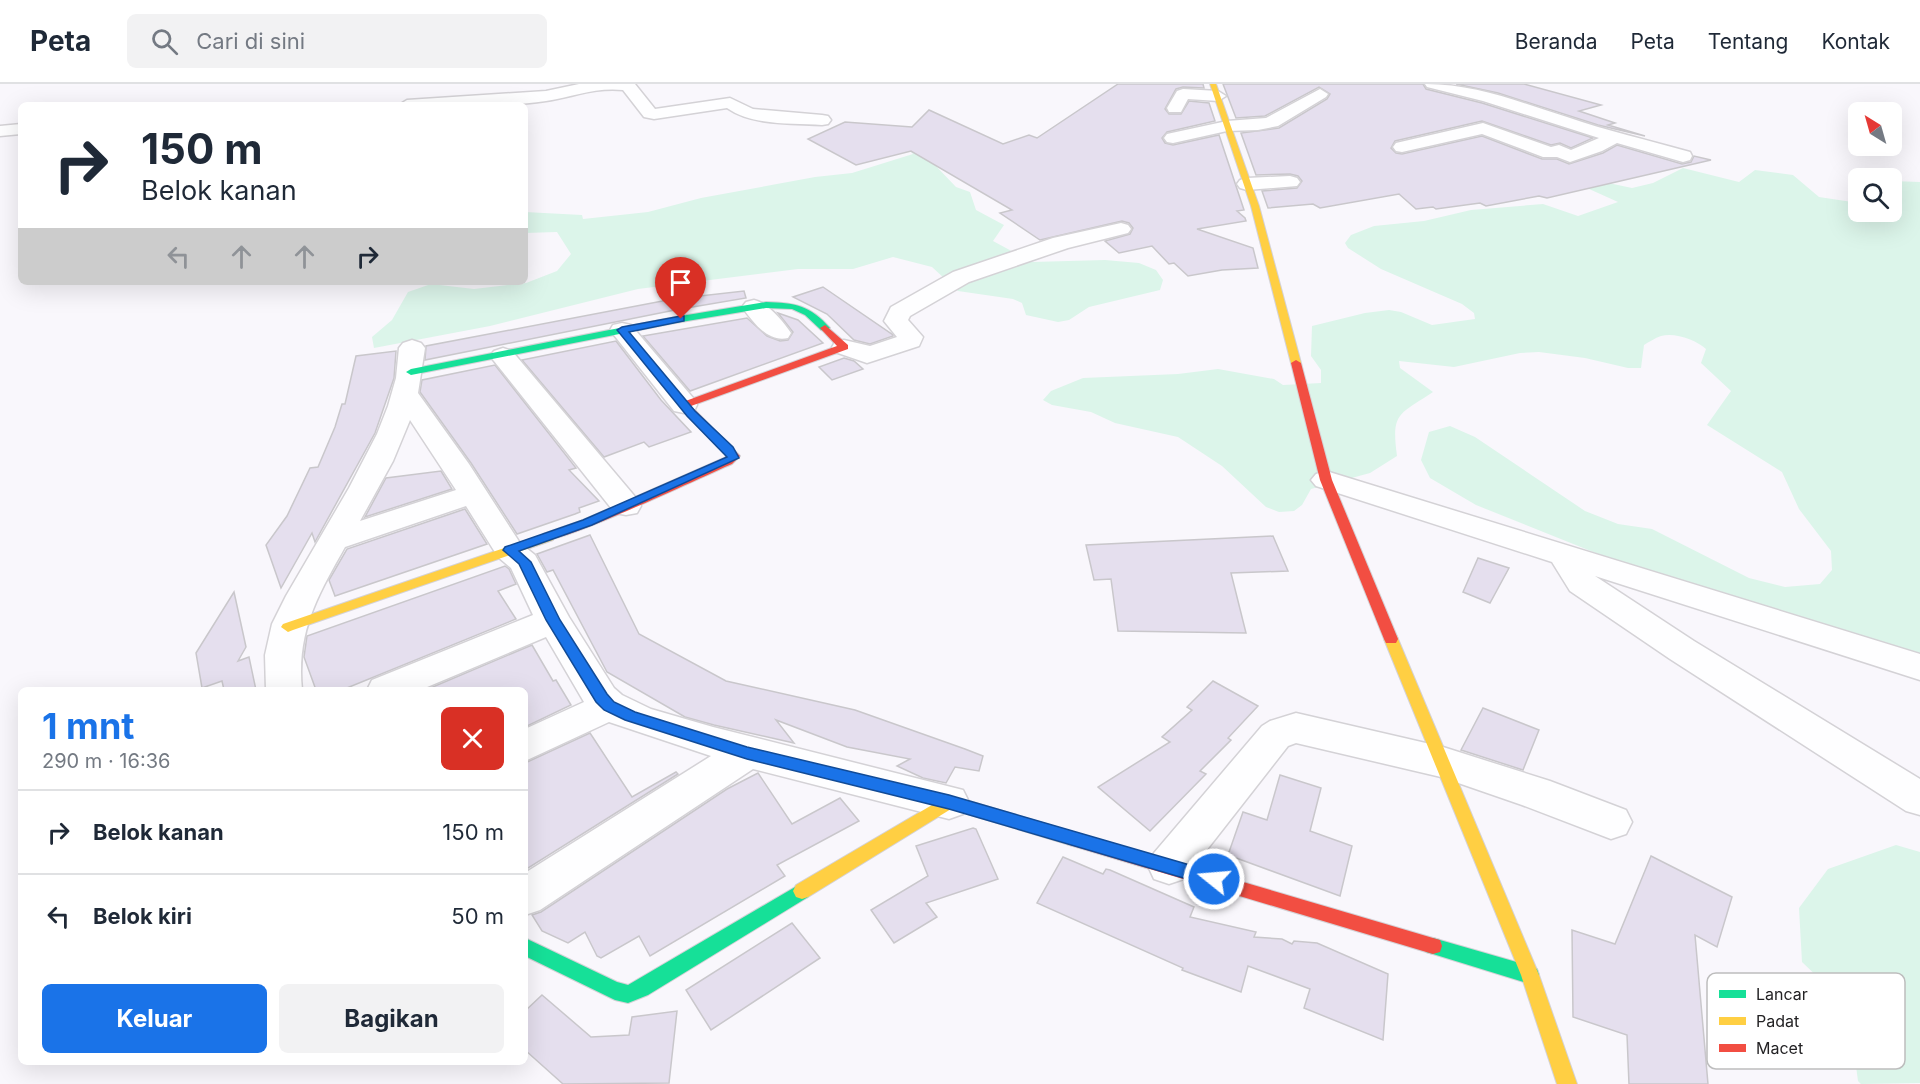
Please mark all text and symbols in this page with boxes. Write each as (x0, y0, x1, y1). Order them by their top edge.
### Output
search box (127, 14, 547, 68)
text: Peta (30, 24, 91, 58)
icon: search (148, 25, 181, 58)
text: Cari di sini (196, 28, 305, 54)
text: Beranda (1515, 29, 1597, 54)
text: Peta (1630, 29, 1675, 54)
text: Tentang (1708, 29, 1788, 54)
text: Kontak (1821, 29, 1890, 54)
north arrow (1848, 102, 1902, 156)
map controls (1848, 102, 1902, 222)
text: 150 m (141, 123, 263, 174)
icon: right (42, 126, 120, 204)
button: search (1848, 168, 1902, 222)
text: Belok kanan (141, 174, 297, 207)
icon: left (162, 240, 195, 273)
icon: ahead (225, 240, 258, 273)
icon: ahead (288, 240, 321, 273)
icon: right (351, 240, 384, 273)
pin (655, 257, 706, 319)
icon: arrive (664, 266, 697, 299)
text: 1 mnt (42, 704, 135, 748)
button: close (441, 707, 504, 770)
text: 290 m · 16:36 (42, 749, 170, 773)
icon: right (42, 816, 75, 849)
text: Belok kanan (93, 819, 224, 845)
text: 150 m (442, 819, 504, 845)
position arrow (1182, 847, 1246, 911)
icon: left (42, 900, 75, 933)
text: Belok kiri (93, 903, 192, 929)
text: 50 m (451, 903, 504, 929)
legend (1707, 973, 1905, 1069)
button: Keluar (42, 984, 267, 1053)
button: Bagikan (279, 984, 504, 1053)
text: Lancar (1756, 984, 1808, 1004)
text: Padat (1756, 1011, 1799, 1031)
text: Macet (1756, 1038, 1803, 1058)

